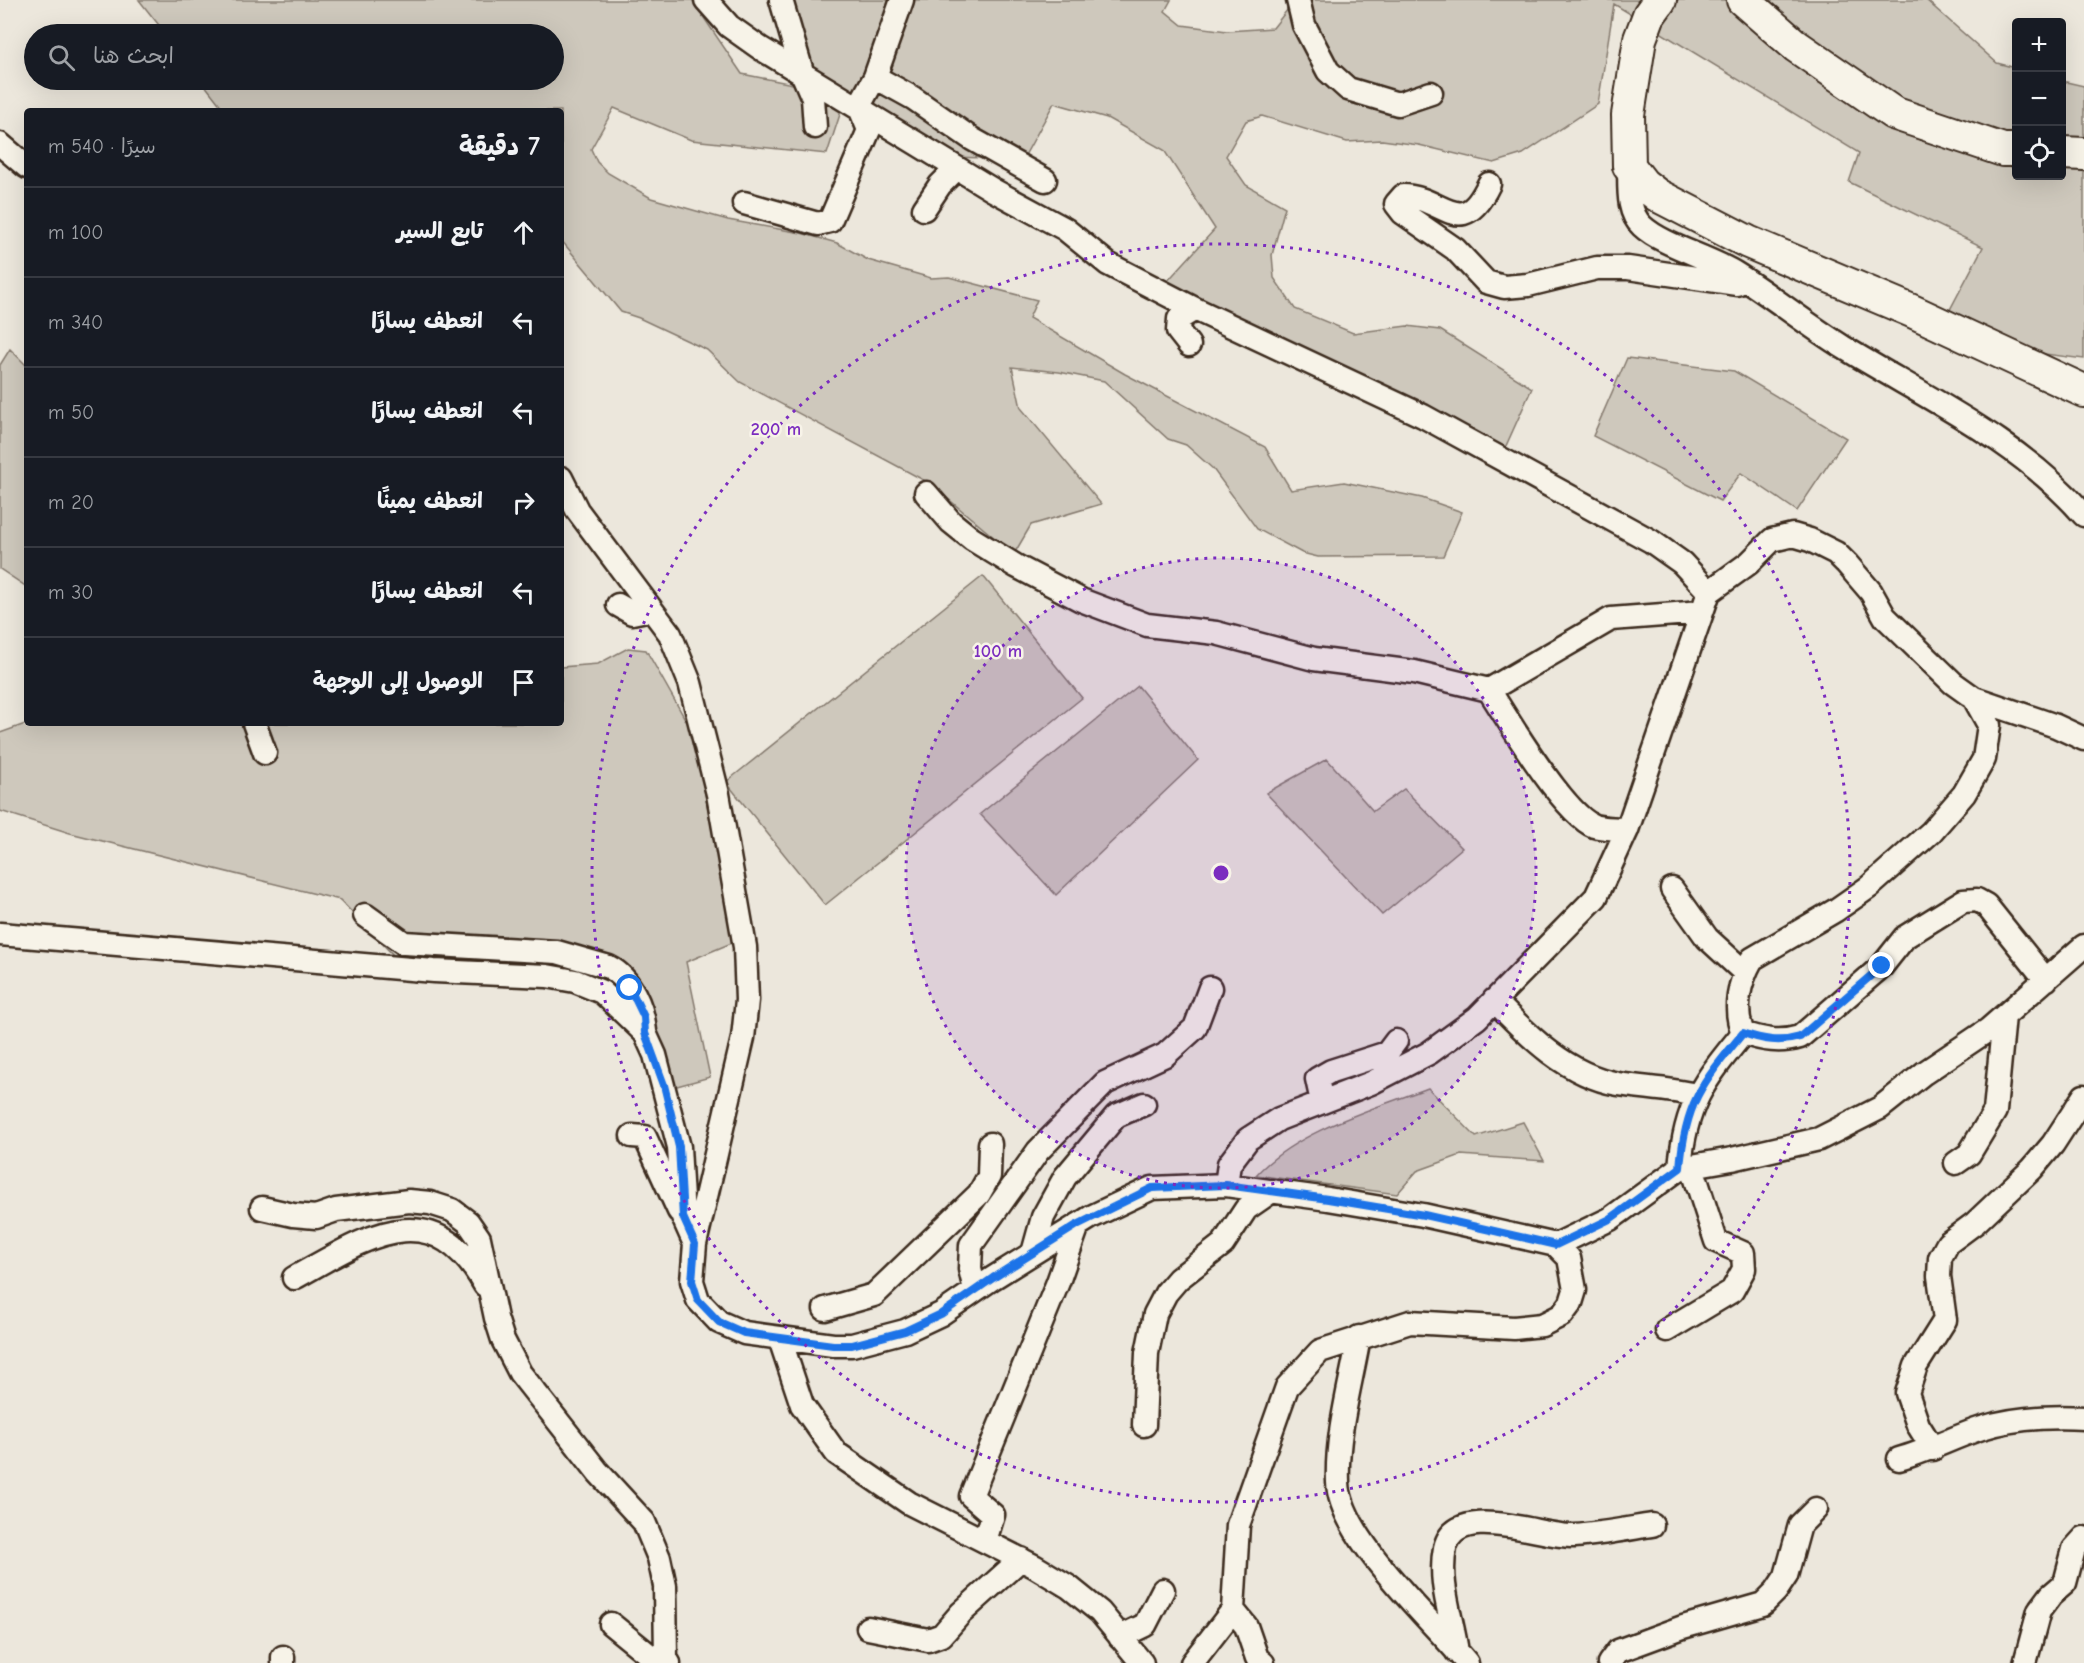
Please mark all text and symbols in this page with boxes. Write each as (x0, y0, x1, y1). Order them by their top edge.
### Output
map controls (2012, 18, 2066, 180)
button: + (2012, 18, 2066, 72)
search box (24, 24, 564, 90)
icon: search (45, 41, 78, 74)
text: ابحث هنا (93, 43, 174, 69)
button: − (2012, 72, 2066, 126)
button: locate (2012, 126, 2066, 180)
text: 7 دقيقة (459, 132, 540, 162)
text: سيرًا · 540 m (48, 135, 156, 158)
icon: ahead (507, 216, 540, 249)
text: تابع السير (397, 218, 483, 244)
text: 100 m (48, 221, 104, 244)
icon: left (507, 306, 540, 339)
text: انعطف يسارًا (371, 308, 483, 334)
text: 340 m (48, 311, 103, 334)
icon: left (507, 396, 540, 429)
text: انعطف يسارًا (371, 398, 483, 424)
text: 50 m (48, 401, 94, 424)
text: 200 m (751, 419, 801, 440)
icon: right (507, 486, 540, 519)
text: انعطف يمينًا (377, 488, 483, 514)
text: 20 m (48, 491, 94, 514)
icon: left (507, 576, 540, 609)
text: انعطف يسارًا (371, 578, 483, 604)
text: 30 m (48, 581, 94, 604)
text: 100 m (974, 641, 1022, 662)
icon: arrive (507, 666, 540, 699)
text: الوصول إلى الوجهة (313, 668, 483, 694)
centre of rings (1211, 863, 1231, 883)
route end (1868, 952, 1894, 978)
route start (616, 974, 642, 1000)

